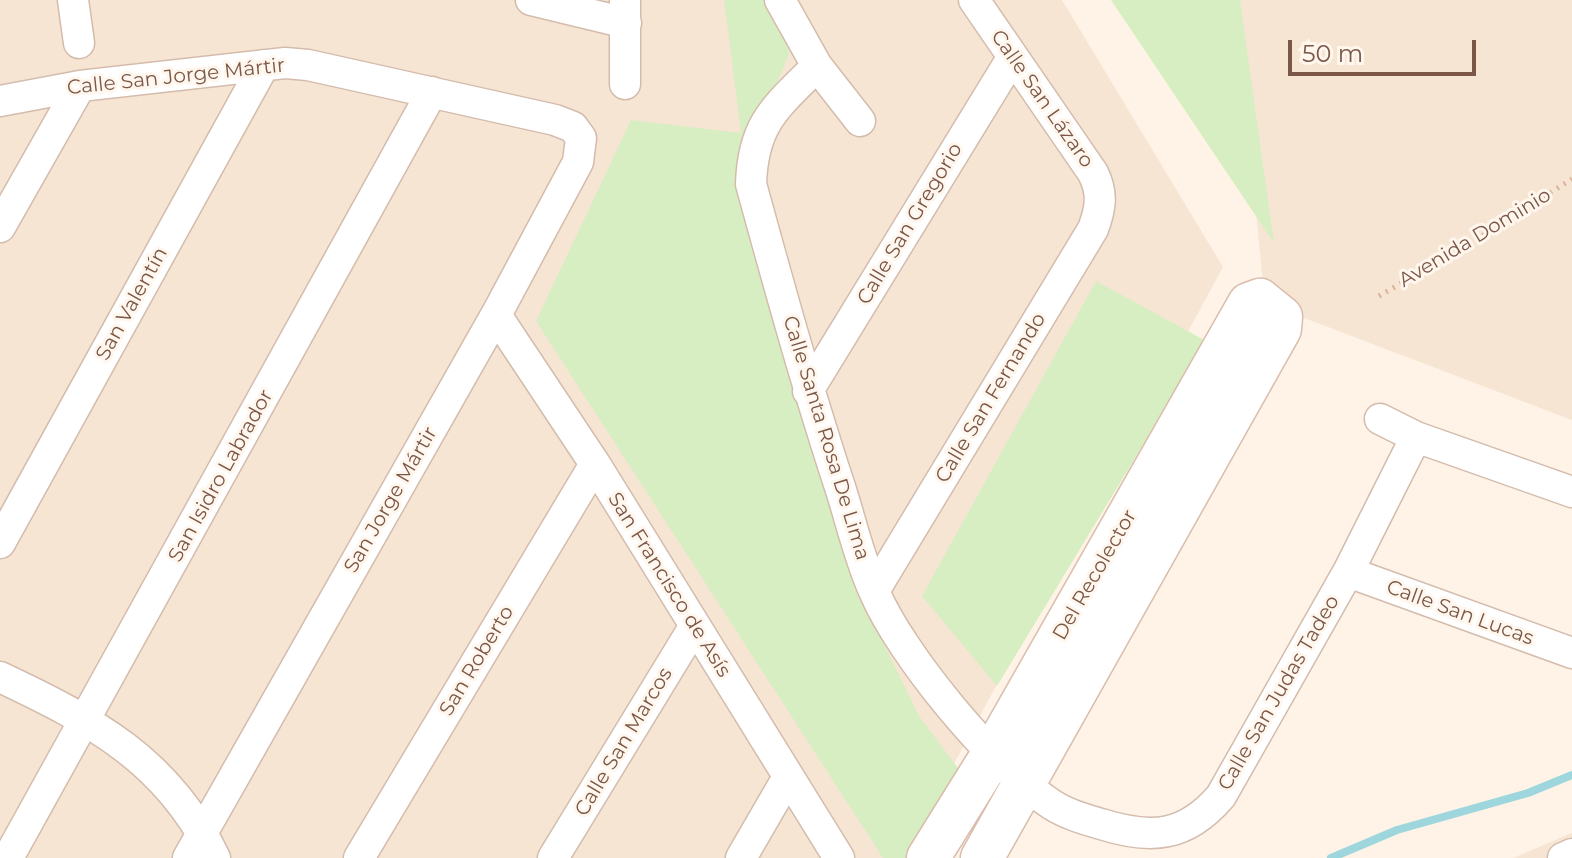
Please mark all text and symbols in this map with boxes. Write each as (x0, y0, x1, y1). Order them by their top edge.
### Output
scale bar (1292, 24, 1480, 74)
street label: Calle San Lázaro (986, 25, 1098, 173)
text: 50 m (1302, 39, 1363, 68)
street label: Calle San Jorge Mártir (66, 54, 286, 100)
street label: Calle San Gregorio (852, 139, 968, 309)
street label: Avenida Dominio (1395, 183, 1555, 293)
street label: San Valentín (91, 243, 173, 365)
street label: Calle San Fernando (931, 309, 1051, 487)
street label: Calle Santa Rosa De Lima (777, 313, 875, 563)
street label: San Isidro Labrador (164, 386, 278, 566)
street label: San Jorge Mártir (339, 423, 443, 577)
street label: San Francisco de Asís (602, 488, 736, 682)
street label: Del Recolector (1048, 506, 1142, 644)
street label: Calle San Lucas (1383, 575, 1537, 651)
street label: Calle San Judas Tadeo (1213, 591, 1345, 795)
street label: San Roberto (435, 602, 519, 720)
street label: Calle San Marcos (570, 663, 678, 821)

